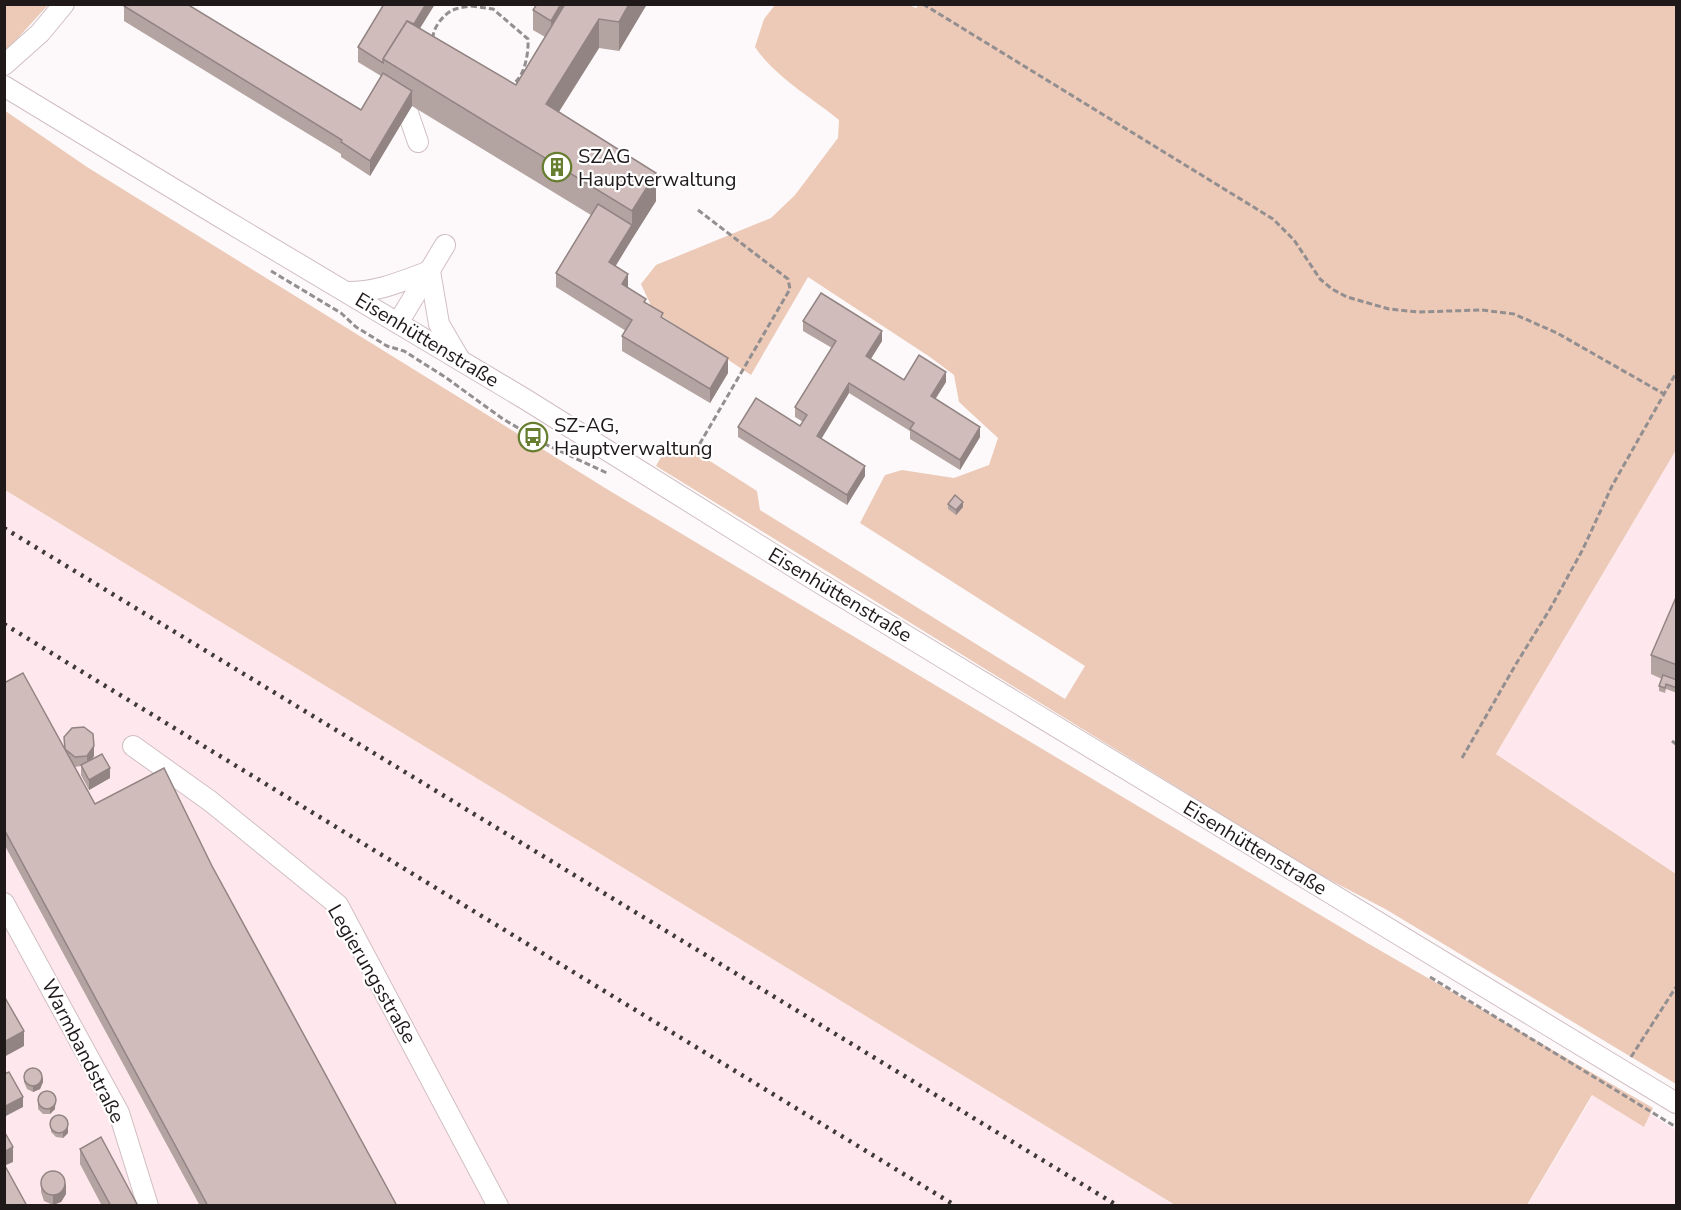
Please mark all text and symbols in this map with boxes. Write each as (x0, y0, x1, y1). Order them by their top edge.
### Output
place label: SZAG Hauptverwaltung (578, 143, 737, 193)
building icon: SZAG Hauptverwaltung (541, 151, 573, 183)
street label: Eisenhüttenstraße (350, 286, 504, 394)
place label: SZ-AG, Hauptverwaltung (554, 412, 713, 462)
bus stop icon: SZ-AG, Hauptverwaltung (517, 421, 549, 453)
street label: Eisenhüttenstraße (763, 541, 917, 649)
street label: Eisenhüttenstraße (1178, 794, 1332, 902)
street label: Legierungsstraße (321, 899, 423, 1049)
street label: Warmbandstraße (35, 974, 131, 1128)

